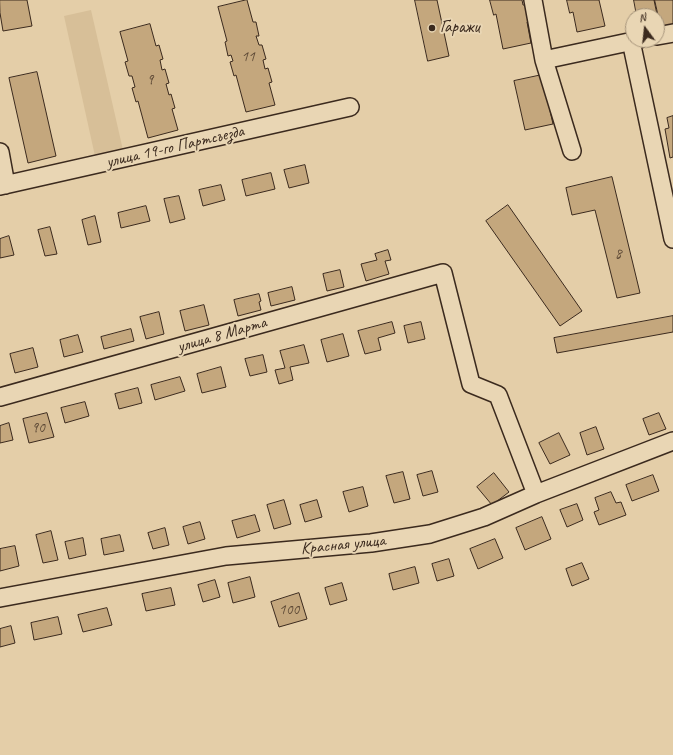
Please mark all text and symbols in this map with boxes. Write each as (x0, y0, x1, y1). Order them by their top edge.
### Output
north arrow (625, 8, 665, 48)
text: N (637, 10, 647, 25)
place label: Гаражи (440, 18, 479, 38)
marker: Гаражи (427, 23, 437, 33)
house number: 11 (241, 48, 255, 66)
house number: 9 (147, 71, 153, 89)
street label: улица 19-го Партсъезда (104, 121, 246, 173)
house number: 8 (615, 245, 621, 263)
street label: улица 8 Марта (175, 313, 269, 357)
house number: 90 (31, 419, 45, 437)
street label: Красная улица (300, 530, 386, 560)
house number: 100 (279, 601, 299, 619)

